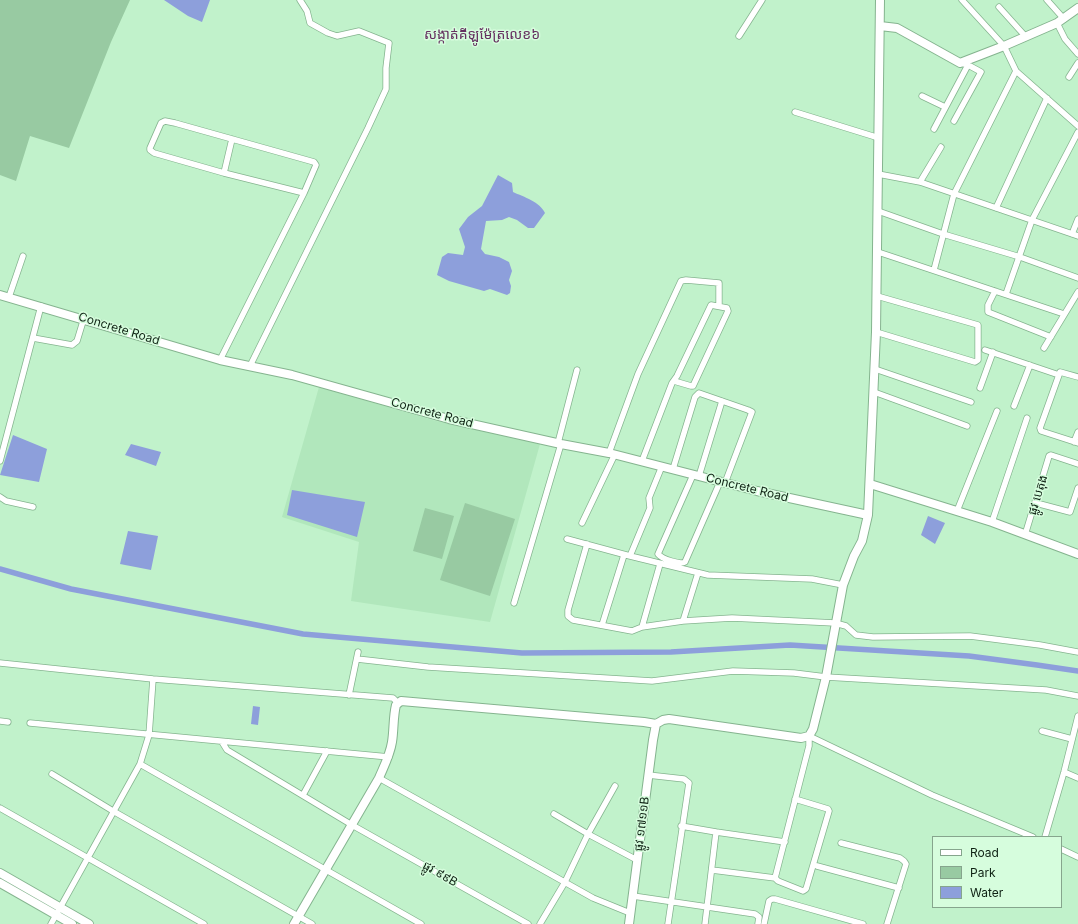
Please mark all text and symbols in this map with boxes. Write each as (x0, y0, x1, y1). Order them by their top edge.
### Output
district label: សង្កាត់គីឡូម៉ែត្រលេខ៦ (424, 27, 540, 43)
street label: Concrete Road (77, 310, 161, 348)
street label: Concrete Road (389, 395, 475, 431)
street label: Concrete Road (704, 471, 790, 505)
street label: ផ្លូវ បេតុង (1025, 473, 1051, 517)
street label: ផ្លូវ ១៧១១B (632, 796, 652, 852)
legend (932, 836, 1062, 908)
text: Road (970, 845, 999, 860)
street label: ផ្លូវ ៩៩B (420, 858, 460, 890)
text: Park (970, 865, 996, 880)
text: Water (970, 885, 1003, 900)

